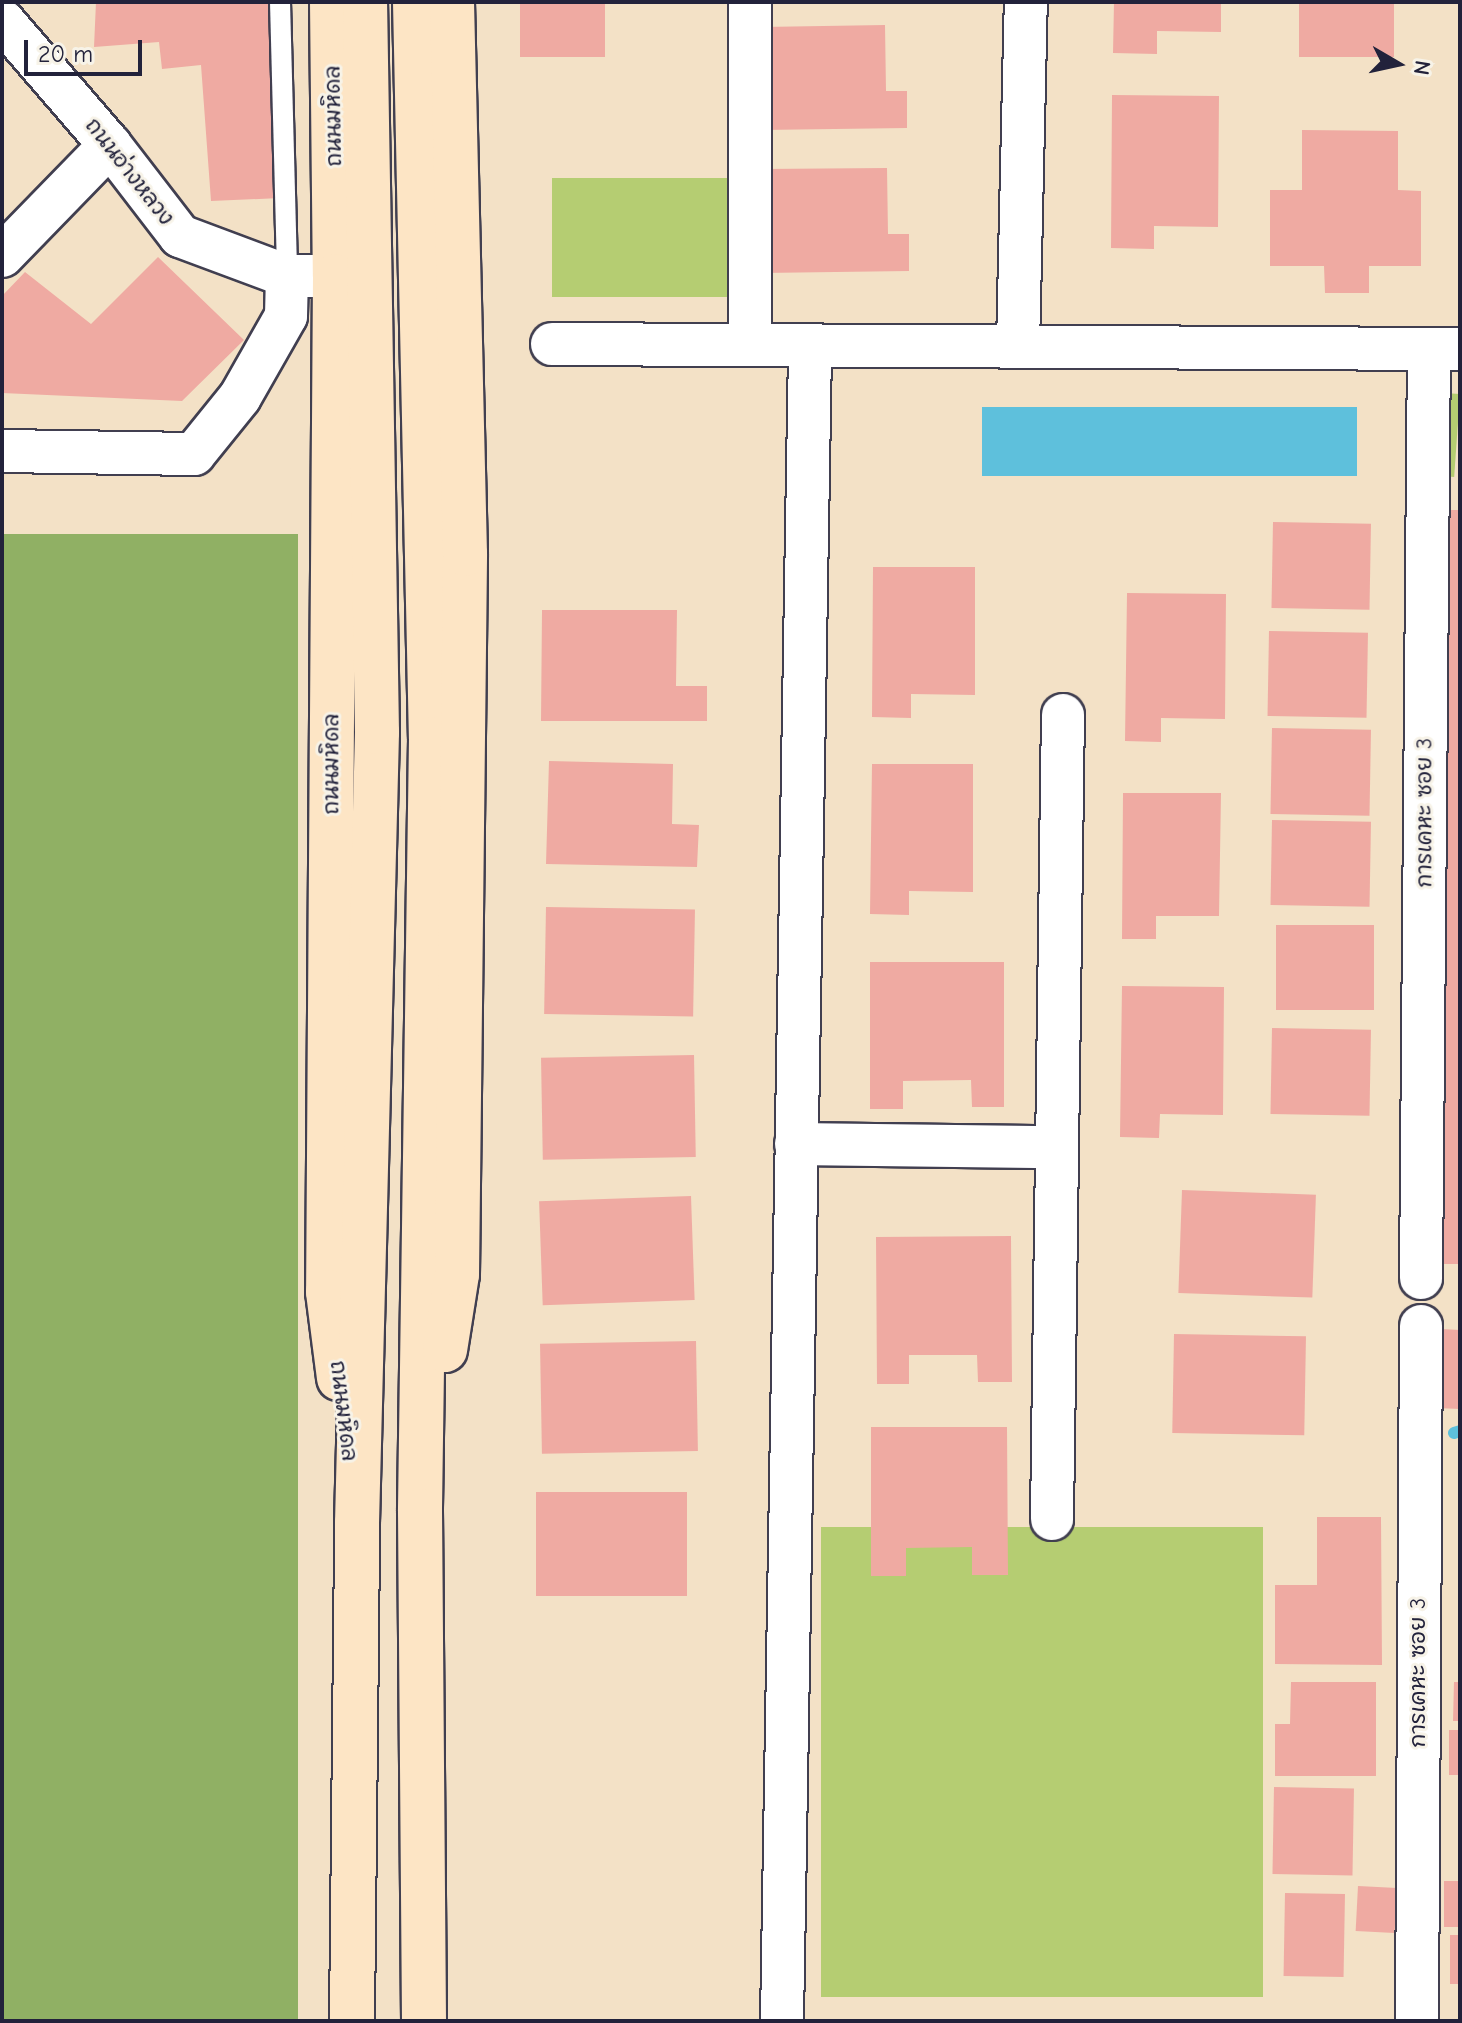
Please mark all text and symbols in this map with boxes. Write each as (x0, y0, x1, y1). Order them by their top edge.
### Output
scale bar (28, 24, 146, 74)
north arrow (1358, 24, 1438, 104)
text: 20 m (38, 40, 93, 68)
text: N (1408, 59, 1436, 77)
street label: ถนนมหิดล (320, 65, 348, 167)
street label: ถนนอ่างหลวง (79, 113, 179, 231)
street label: ถนนมหิดล (319, 713, 345, 815)
street label: การเคหะ ซอย 3 (1412, 738, 1438, 888)
street label: ถนนมหิดล (324, 1359, 362, 1463)
street label: การเคหะ ซอย 3 (1406, 1598, 1432, 1748)

